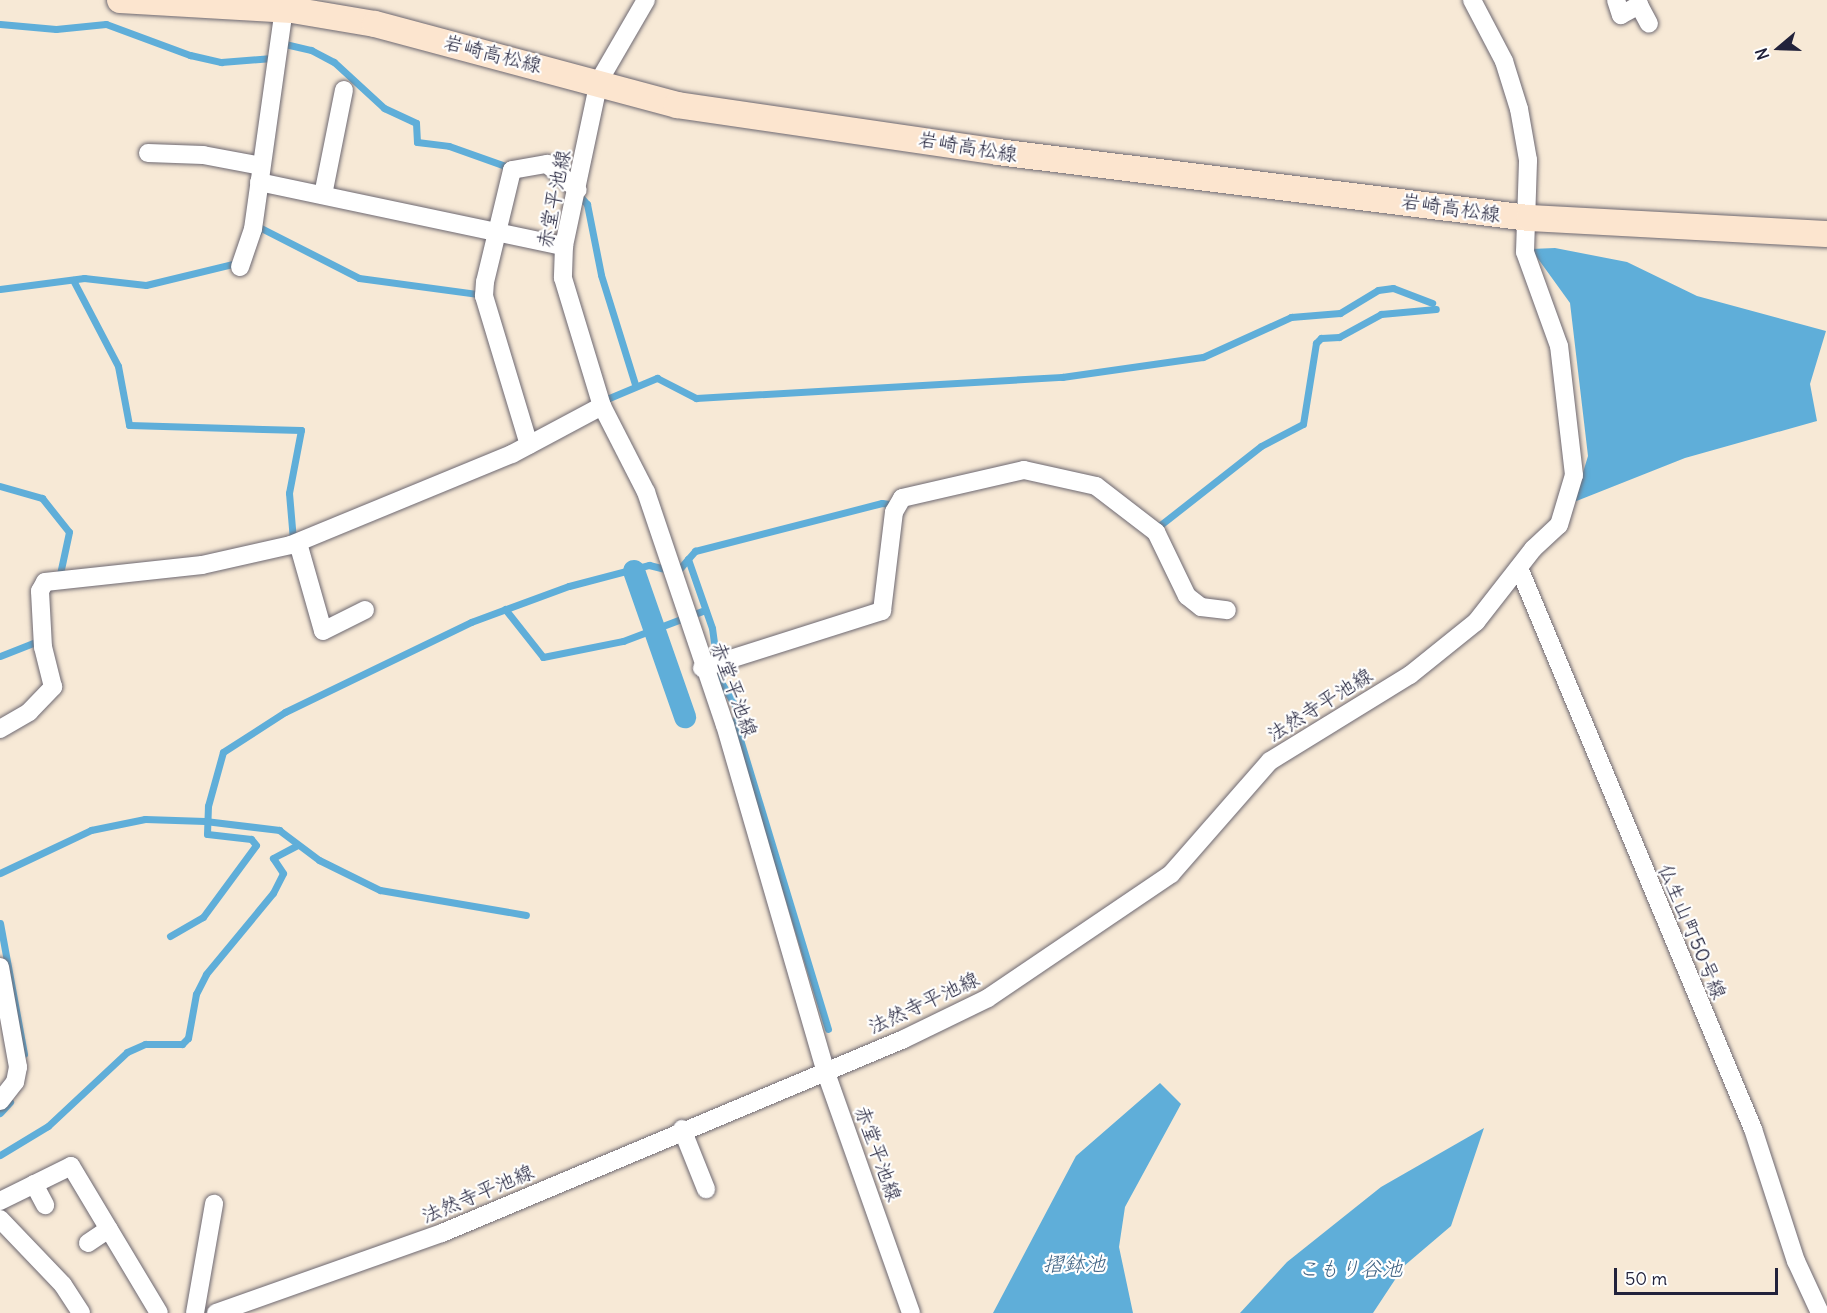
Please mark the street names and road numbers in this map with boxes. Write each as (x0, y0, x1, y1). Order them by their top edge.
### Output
street label: 岩崎高松線 (442, 29, 544, 77)
street label: 岩崎高松線 (917, 126, 1019, 166)
street label: 赤堂平池線 (532, 148, 574, 250)
street label: 岩崎高松線 (1400, 188, 1502, 226)
street label: 赤堂平池線 (707, 638, 763, 740)
street label: 法然寺平池線 (1262, 662, 1376, 746)
street label: 仏生山町50号線 (1654, 860, 1732, 1002)
street label: 法然寺平池線 (864, 966, 982, 1038)
street label: 赤堂平池線 (851, 1102, 907, 1204)
street label: 法然寺平池線 (417, 1159, 537, 1227)

